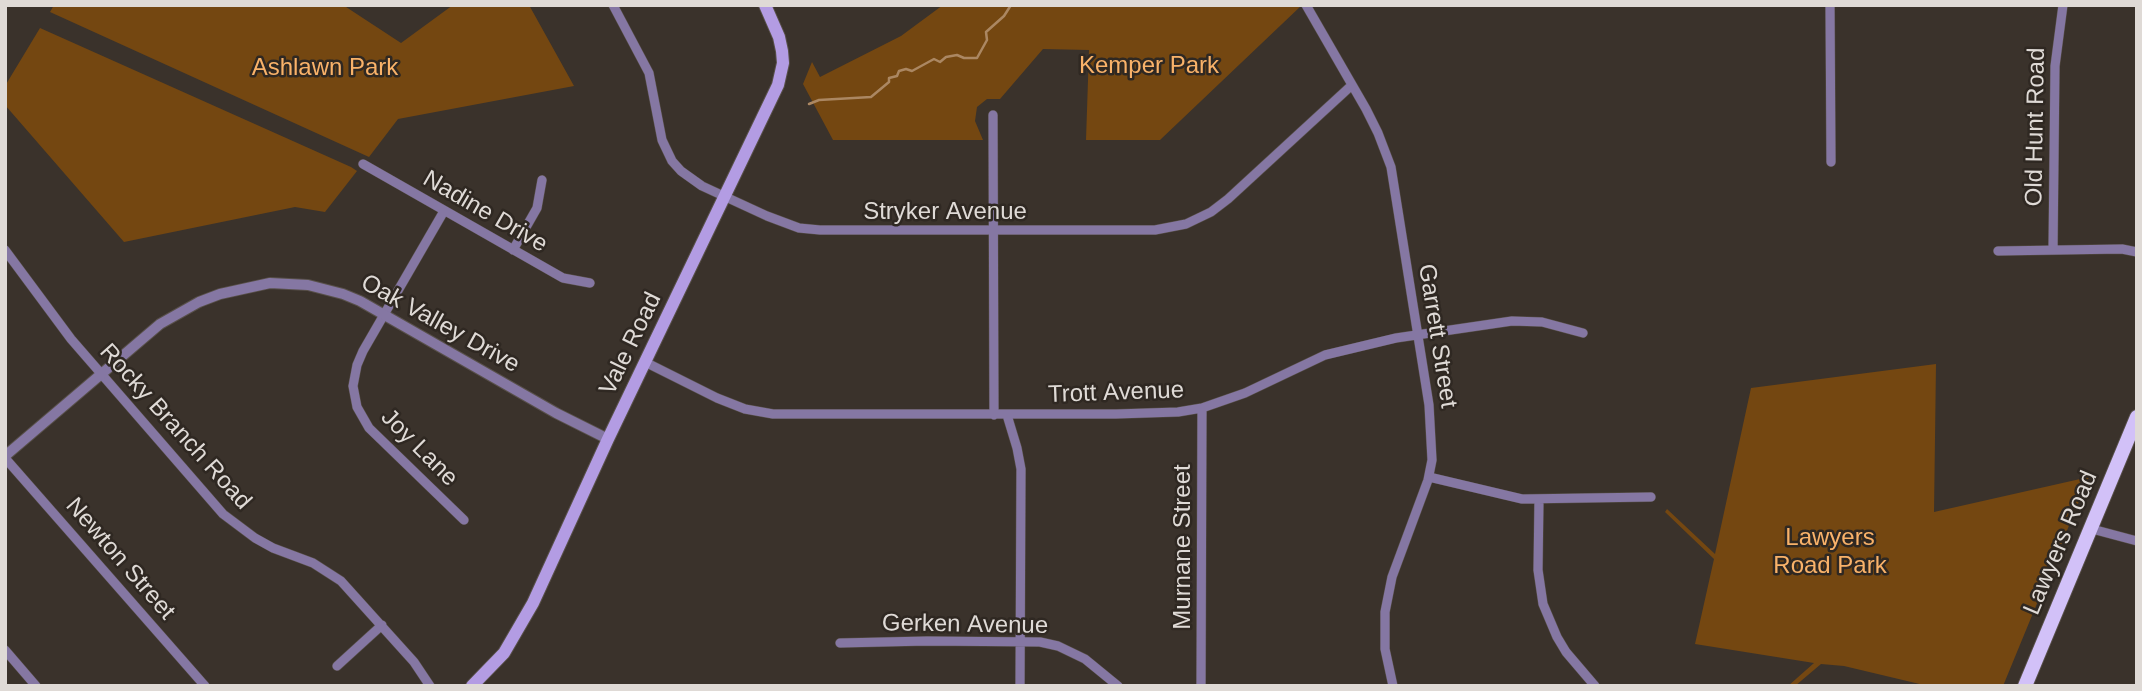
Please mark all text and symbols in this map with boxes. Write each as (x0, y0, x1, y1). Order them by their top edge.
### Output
street label: Old Hunt Road (2020, 47, 2052, 207)
park label: Kemper Park (1079, 52, 1219, 80)
park label: Ashlawn Park (252, 54, 398, 82)
street label: Nadine Drive (418, 165, 552, 259)
street label: Stryker Avenue (863, 198, 1027, 226)
street label: Garrett Street (1411, 262, 1463, 410)
street label: Oak Valley Drive (356, 269, 524, 379)
street label: Vale Road (594, 288, 668, 400)
street label: Rocky Branch Road (93, 338, 257, 516)
street label: Trott Avenue (1047, 376, 1185, 410)
street label: Joy Lane (374, 403, 464, 493)
street label: Murnane Street (1169, 464, 1197, 630)
street label: Lawyers Road (2018, 467, 2104, 619)
street label: Newton Street (59, 492, 181, 626)
park label: Lawyers Road Park (1773, 524, 1887, 580)
street label: Gerken Avenue (882, 609, 1048, 641)

